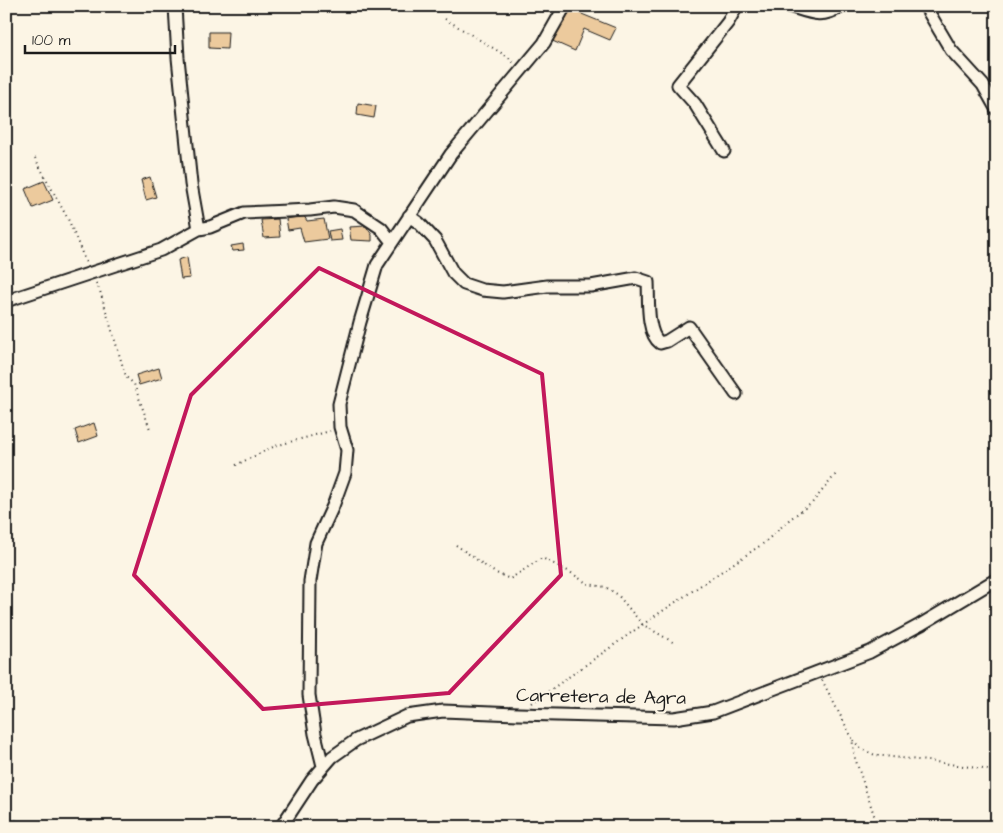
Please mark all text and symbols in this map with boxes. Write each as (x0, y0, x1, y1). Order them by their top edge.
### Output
scale bar (25, 22, 175, 54)
text: 100 m (32, 30, 71, 51)
street label: Carretera de Agra (516, 682, 686, 713)

